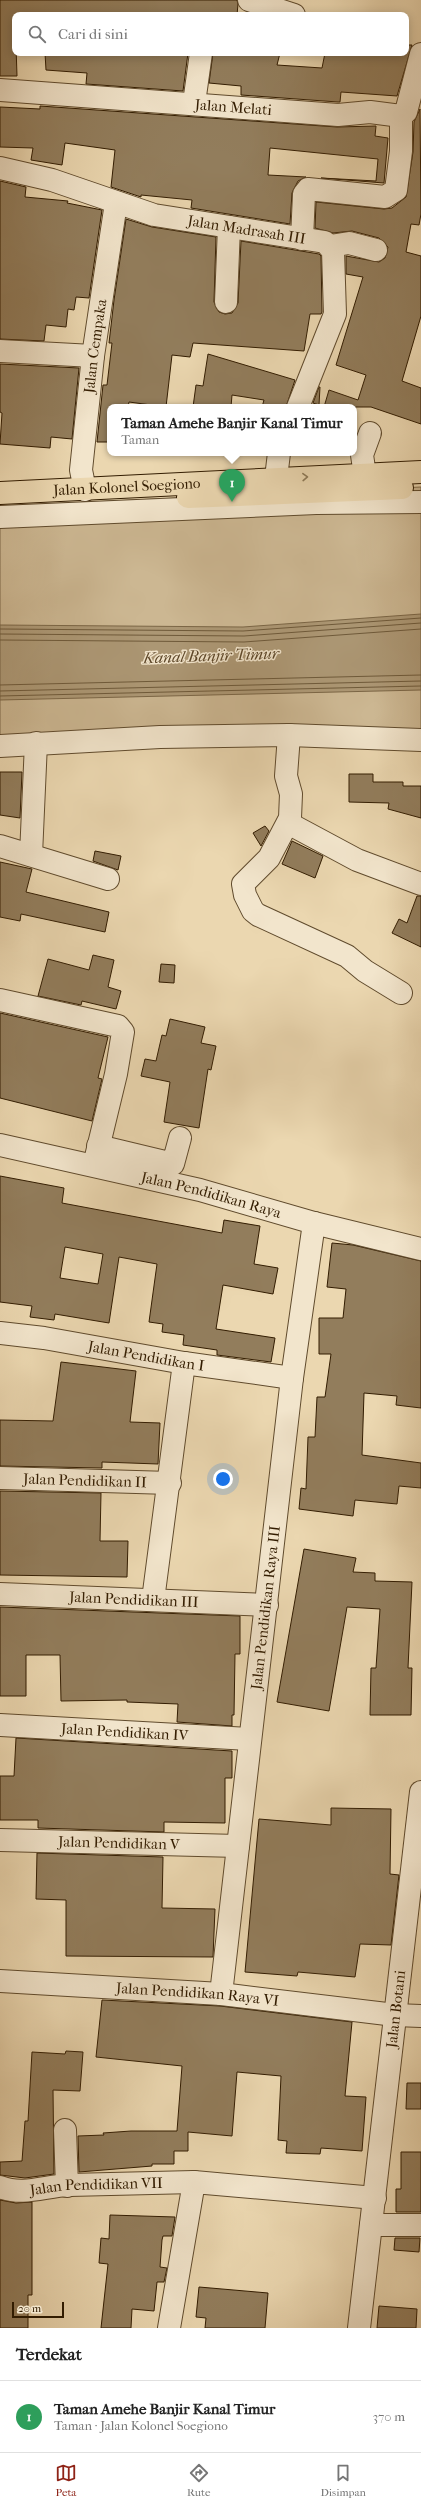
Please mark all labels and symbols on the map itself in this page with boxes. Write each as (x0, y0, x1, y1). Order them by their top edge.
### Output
street label: Jalan Melati (193, 95, 273, 119)
street label: Jalan Madrasah III (185, 211, 307, 248)
street label: Jalan Cempaka (80, 297, 111, 395)
pin: 1 (219, 469, 245, 502)
one-way arrow (302, 473, 308, 481)
street label: Jalan Kolonel Soegiono (52, 474, 201, 499)
water label: Kanal Banjir Timur (142, 644, 281, 667)
street label: Jalan Pendidikan Raya (138, 1168, 284, 1222)
street label: Jalan Pendidikan I (86, 1337, 206, 1375)
your location (213, 1469, 233, 1489)
street label: Jalan Pendidikan II (22, 1470, 147, 1491)
street label: Jalan Pendidikan Raya III (247, 1524, 284, 1692)
street label: Jalan Pendidikan III (68, 1588, 199, 1611)
street label: Jalan Pendidikan IV (60, 1719, 190, 1745)
street label: Jalan Pendidikan V (57, 1832, 181, 1854)
street label: Jalan Botani (382, 1969, 409, 2050)
street label: Jalan Pendidikan Raya VI (115, 1979, 280, 2010)
street label: Jalan Pendidikan VII (28, 2174, 163, 2199)
scale bar (12, 2300, 64, 2319)

